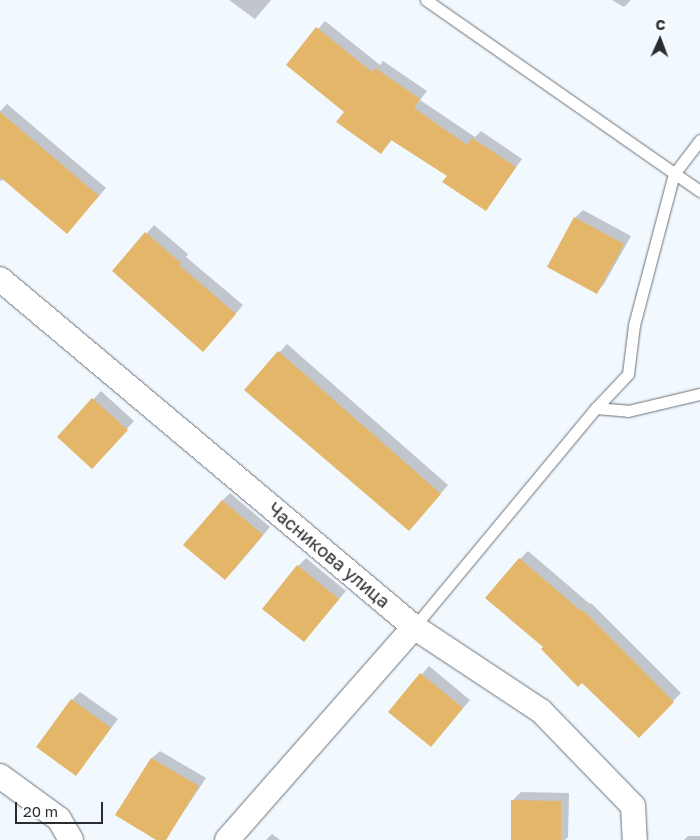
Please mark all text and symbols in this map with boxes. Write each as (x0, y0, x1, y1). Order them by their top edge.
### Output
north arrow (635, 15, 685, 65)
text: С (655, 16, 666, 33)
street label: Часникова улица (264, 498, 394, 612)
scale bar (18, 792, 105, 824)
text: 20 m (23, 802, 58, 820)

